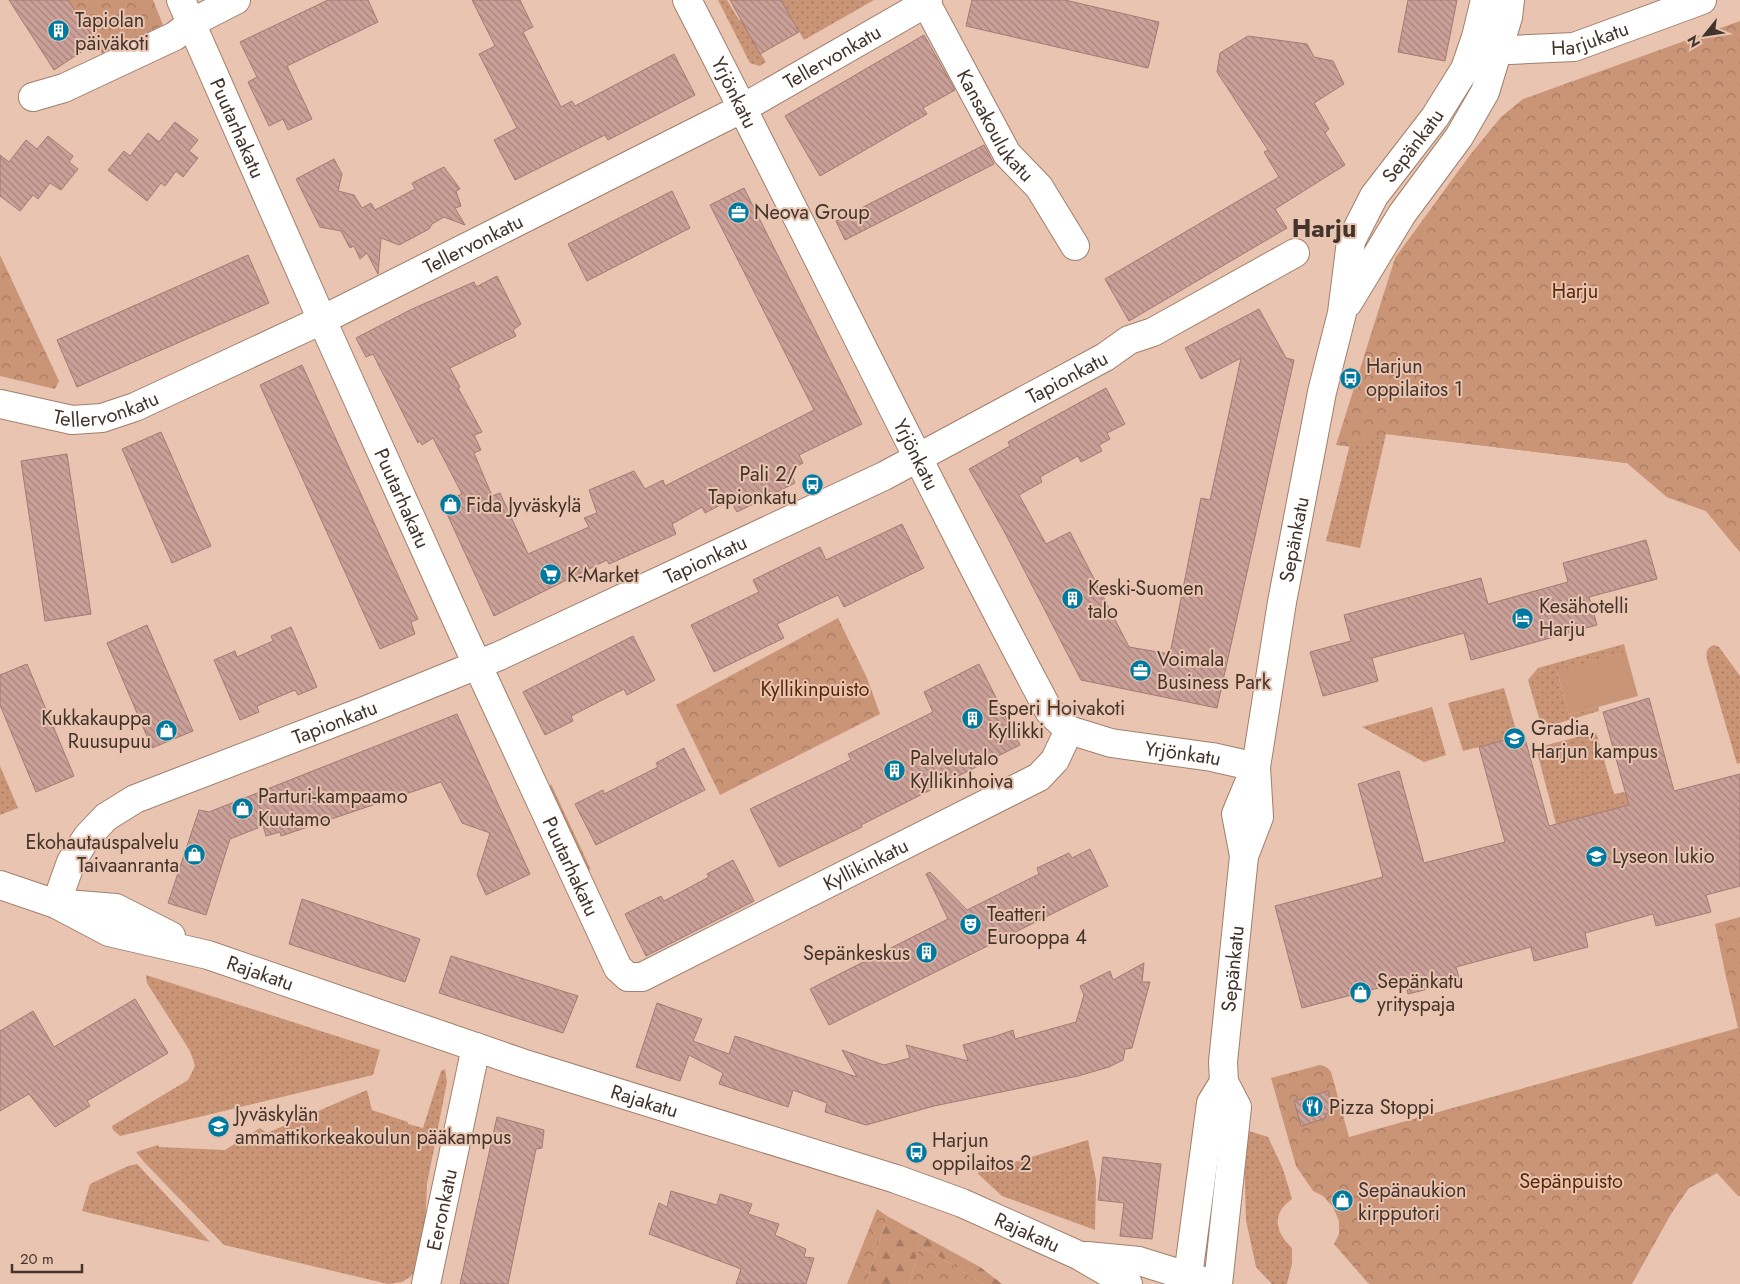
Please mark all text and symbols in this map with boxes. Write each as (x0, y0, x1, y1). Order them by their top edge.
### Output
place label: Tapiolan päiväkoti (75, 6, 149, 58)
north arrow (1680, 10, 1730, 60)
street label: Harjukatu (1551, 14, 1633, 63)
street label: Tellervonkatu (778, 17, 886, 96)
building icon: Tapiolan päiväkoti (47, 19, 71, 43)
text: N (1682, 32, 1705, 51)
street label: Yrjönkatu (704, 52, 765, 133)
street label: Kansakoulukatu (950, 64, 1041, 188)
street label: Puutarhakatu (203, 73, 272, 183)
street label: Sepänkatu (1375, 103, 1451, 189)
place label: Neova Group (754, 198, 870, 227)
office icon: Neova Group (726, 200, 750, 224)
street label: Tellervonkatu (418, 207, 528, 281)
district label: Harju (1292, 210, 1356, 246)
park label: Harju (1552, 277, 1598, 306)
street label: Tapionkatu (1021, 344, 1113, 411)
place label: Harjun oppilaitos 1 (1366, 352, 1463, 404)
bus stop icon: Harjun oppilaitos 1 (1338, 366, 1362, 390)
street label: Tellervonkatu (50, 384, 163, 435)
street label: Yrjönkatu (886, 414, 947, 495)
street label: Puutarhakatu (367, 444, 437, 553)
place label: Pali 2/ Tapionkatu (708, 460, 797, 512)
bus stop icon: Pali 2/ Tapionkatu (801, 473, 825, 497)
place label: Fida Jyväskylä (466, 491, 581, 520)
shop icon: Fida Jyväskylä (438, 493, 462, 517)
street label: Sepänkatu (1272, 494, 1316, 585)
street label: Tapionkatu (659, 528, 752, 591)
place label: K-Market (567, 561, 639, 590)
supermarket icon: K-Market (539, 563, 563, 587)
place label: Keski-Suomen talo (1088, 574, 1204, 626)
building icon: Keski-Suomen talo (1060, 587, 1084, 611)
place label: Kesähotelli Harju (1539, 592, 1629, 644)
hotel icon: Kesähotelli Harju (1511, 606, 1535, 630)
place label: Voimala Business Park (1157, 645, 1271, 697)
office icon: Voimala Business Park (1129, 659, 1153, 683)
park label: Kyllikinpuisto (761, 675, 870, 704)
street label: Tapionkatu (288, 693, 382, 752)
place label: Esperi Hoivakoti Kyllikki (988, 694, 1125, 746)
place label: Kukkakauppa Ruusupuu (41, 704, 151, 756)
building icon: Esperi Hoivakoti Kyllikki (960, 707, 984, 731)
place label: Gradia, Harjun kampus (1531, 714, 1658, 766)
shop icon: Kukkakauppa Ruusupuu (155, 718, 179, 742)
school or university icon: Gradia, Harjun kampus (1503, 727, 1527, 751)
street label: Yrjönkatu (1143, 733, 1224, 773)
place label: Palvelutalo Kyllikinhoiva (910, 744, 1013, 796)
building icon: Palvelutalo Kyllikinhoiva (882, 758, 906, 782)
place label: Parturi-kampaamo Kuutamo (258, 782, 408, 834)
shop icon: Parturi-kampaamo Kuutamo (230, 796, 254, 820)
street label: Puutarhakatu (535, 812, 606, 921)
place label: Ekohautauspalvelu Taivaanranta (25, 828, 179, 880)
street label: Kyllikinkatu (818, 831, 913, 898)
shop icon: Ekohautauspalvelu Taivaanranta (183, 842, 207, 866)
place label: Lyseon lukio (1612, 842, 1715, 871)
school or university icon: Lyseon lukio (1584, 844, 1608, 868)
place label: Teatteri Eurooppa 4 (987, 900, 1087, 952)
theatre icon: Teatteri Eurooppa 4 (959, 913, 983, 937)
street label: Sepänkatu (1214, 924, 1251, 1013)
place label: Sepänkeskus (803, 939, 910, 968)
building icon: Sepänkeskus (914, 941, 938, 965)
street label: Rajakatu (223, 948, 298, 998)
place label: Sepänkatu yrityspaja (1377, 967, 1464, 1019)
shop icon: Sepänkatu yrityspaja (1349, 981, 1373, 1005)
street label: Rajakatu (607, 1077, 682, 1125)
place label: Pizza Stoppi (1329, 1093, 1434, 1122)
restaurant icon: Pizza Stoppi (1301, 1095, 1325, 1119)
place label: Jyväskylän ammattikorkeakoulun pääkampus (232, 1100, 511, 1152)
school or university icon: Jyväskylän ammattikorkeakoulun pääkampus (207, 1114, 231, 1138)
place label: Harjun oppilaitos 2 (932, 1126, 1032, 1178)
bus stop icon: Harjun oppilaitos 2 (904, 1140, 928, 1164)
street label: Eeronkatu (419, 1166, 464, 1253)
park label: Sepänpuisto (1519, 1167, 1623, 1196)
place label: Sepänaukion kirpputori (1358, 1176, 1466, 1228)
shop icon: Sepänaukion kirpputori (1330, 1189, 1354, 1213)
street label: Rajakatu (990, 1205, 1065, 1260)
scale bar (12, 1242, 82, 1274)
text: 20 m (20, 1248, 54, 1270)

